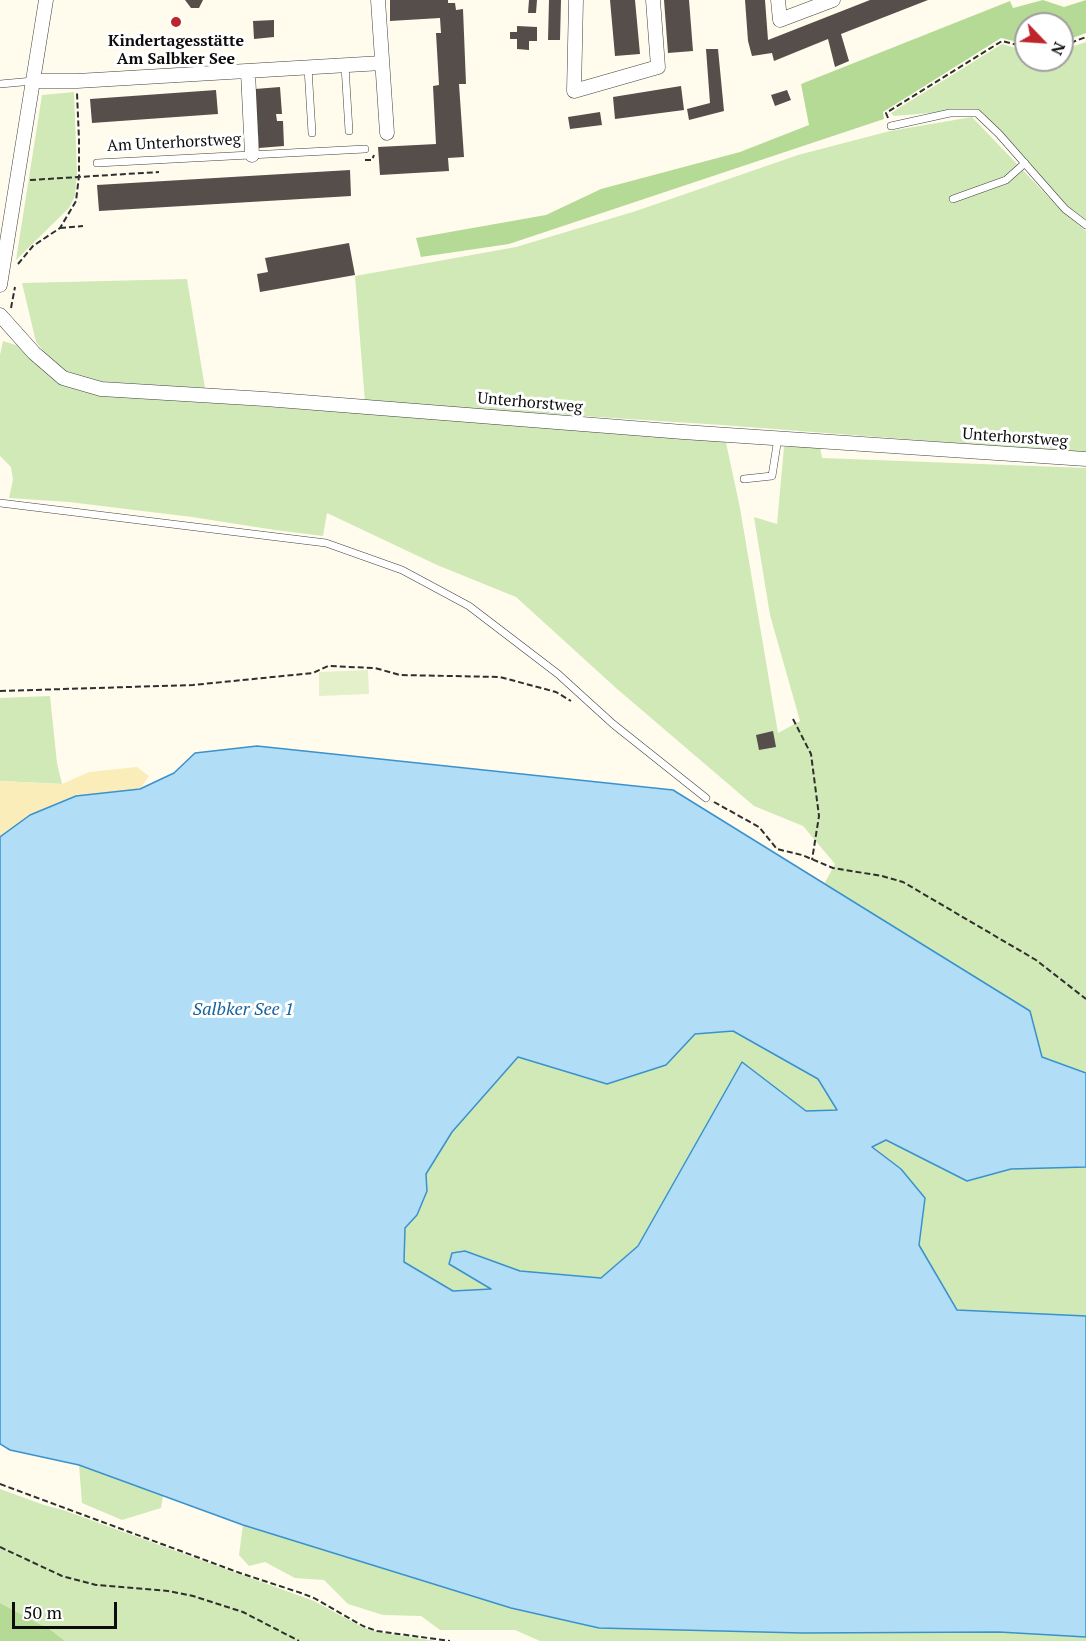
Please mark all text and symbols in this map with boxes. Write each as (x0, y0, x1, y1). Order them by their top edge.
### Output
north arrow (1014, 12, 1074, 72)
marker: Kindertagesstätte Am Salbker See (169, 15, 183, 29)
place label: Kindertagesstätte Am Salbker See (108, 31, 244, 69)
text: N (1046, 39, 1071, 59)
street label: Am Unterhorstweg (107, 130, 241, 156)
street label: Unterhorstweg (477, 389, 583, 417)
street label: Unterhorstweg (962, 425, 1068, 451)
water label: Salbker See 1 (192, 999, 294, 1021)
scale bar (15, 1590, 120, 1628)
text: 50 m (23, 1600, 62, 1624)

